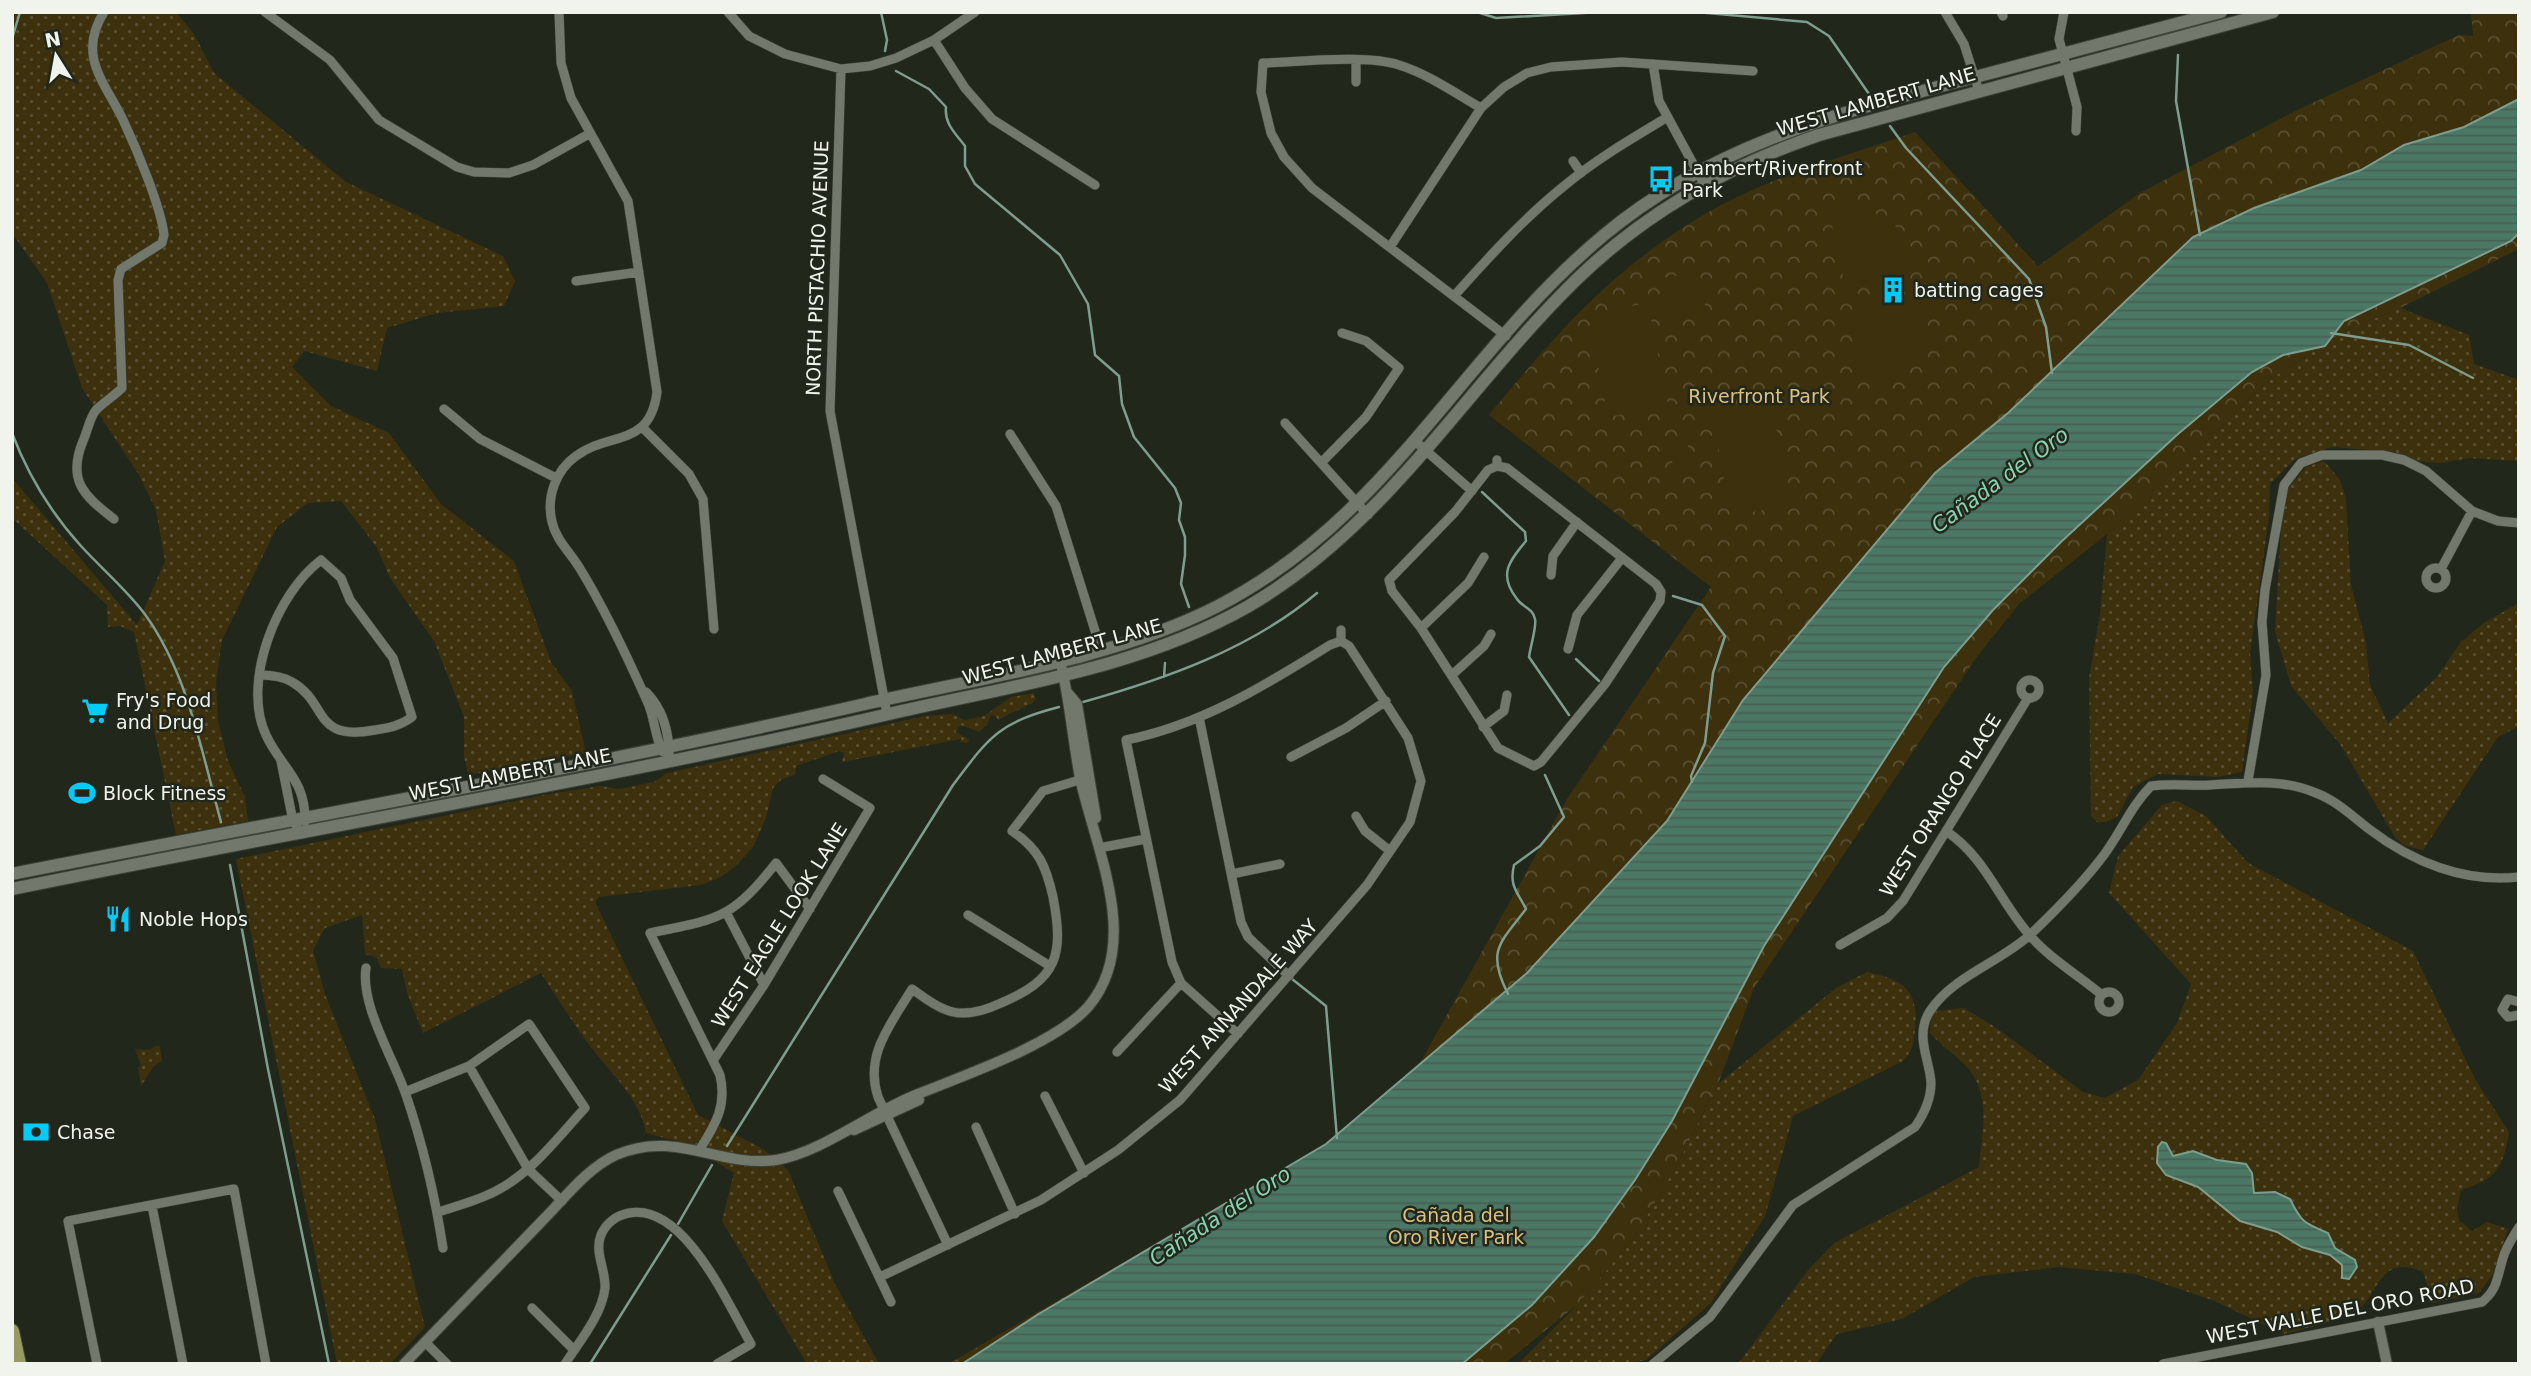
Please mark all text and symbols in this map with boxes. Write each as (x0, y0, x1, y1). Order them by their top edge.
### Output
north arrow (21, 21, 91, 91)
text: N (43, 27, 63, 52)
street label: WEST LAMBERT LANE (1774, 62, 1978, 140)
street label: NORTH PISTACHIO AVENUE (802, 140, 832, 396)
place label: Lambert/Riverfront Park (1682, 157, 1863, 201)
bus stop icon: Lambert/Riverfront Park (1646, 164, 1676, 194)
building icon: batting cages (1878, 275, 1908, 305)
place label: batting cages (1914, 279, 2044, 301)
park label: Riverfront Park (1688, 385, 1830, 407)
water label: Cañada del Oro (1927, 422, 2073, 538)
street label: WEST LAMBERT LANE (960, 614, 1164, 688)
place label: Fry's Food and Drug (116, 689, 211, 733)
supermarket icon: Fry's Food and Drug (80, 696, 110, 726)
street label: WEST ORANGO PLACE (1875, 710, 2005, 900)
street label: WEST LAMBERT LANE (407, 744, 613, 804)
sports icon: Block Fitness (67, 778, 97, 808)
place label: Block Fitness (103, 782, 226, 804)
street label: WEST EAGLE LOOK LANE (707, 819, 851, 1031)
restaurant icon: Noble Hops (103, 904, 133, 934)
place label: Noble Hops (139, 908, 248, 930)
street label: WEST ANNANDALE WAY (1154, 914, 1322, 1097)
bank icon: Chase (21, 1117, 51, 1147)
place label: Chase (57, 1121, 116, 1143)
water label: Cañada del Oro (1145, 1161, 1295, 1271)
park label: Cañada del Oro River Park (1388, 1204, 1524, 1248)
street label: WEST VALLE DEL ORO ROAD (2204, 1274, 2476, 1348)

